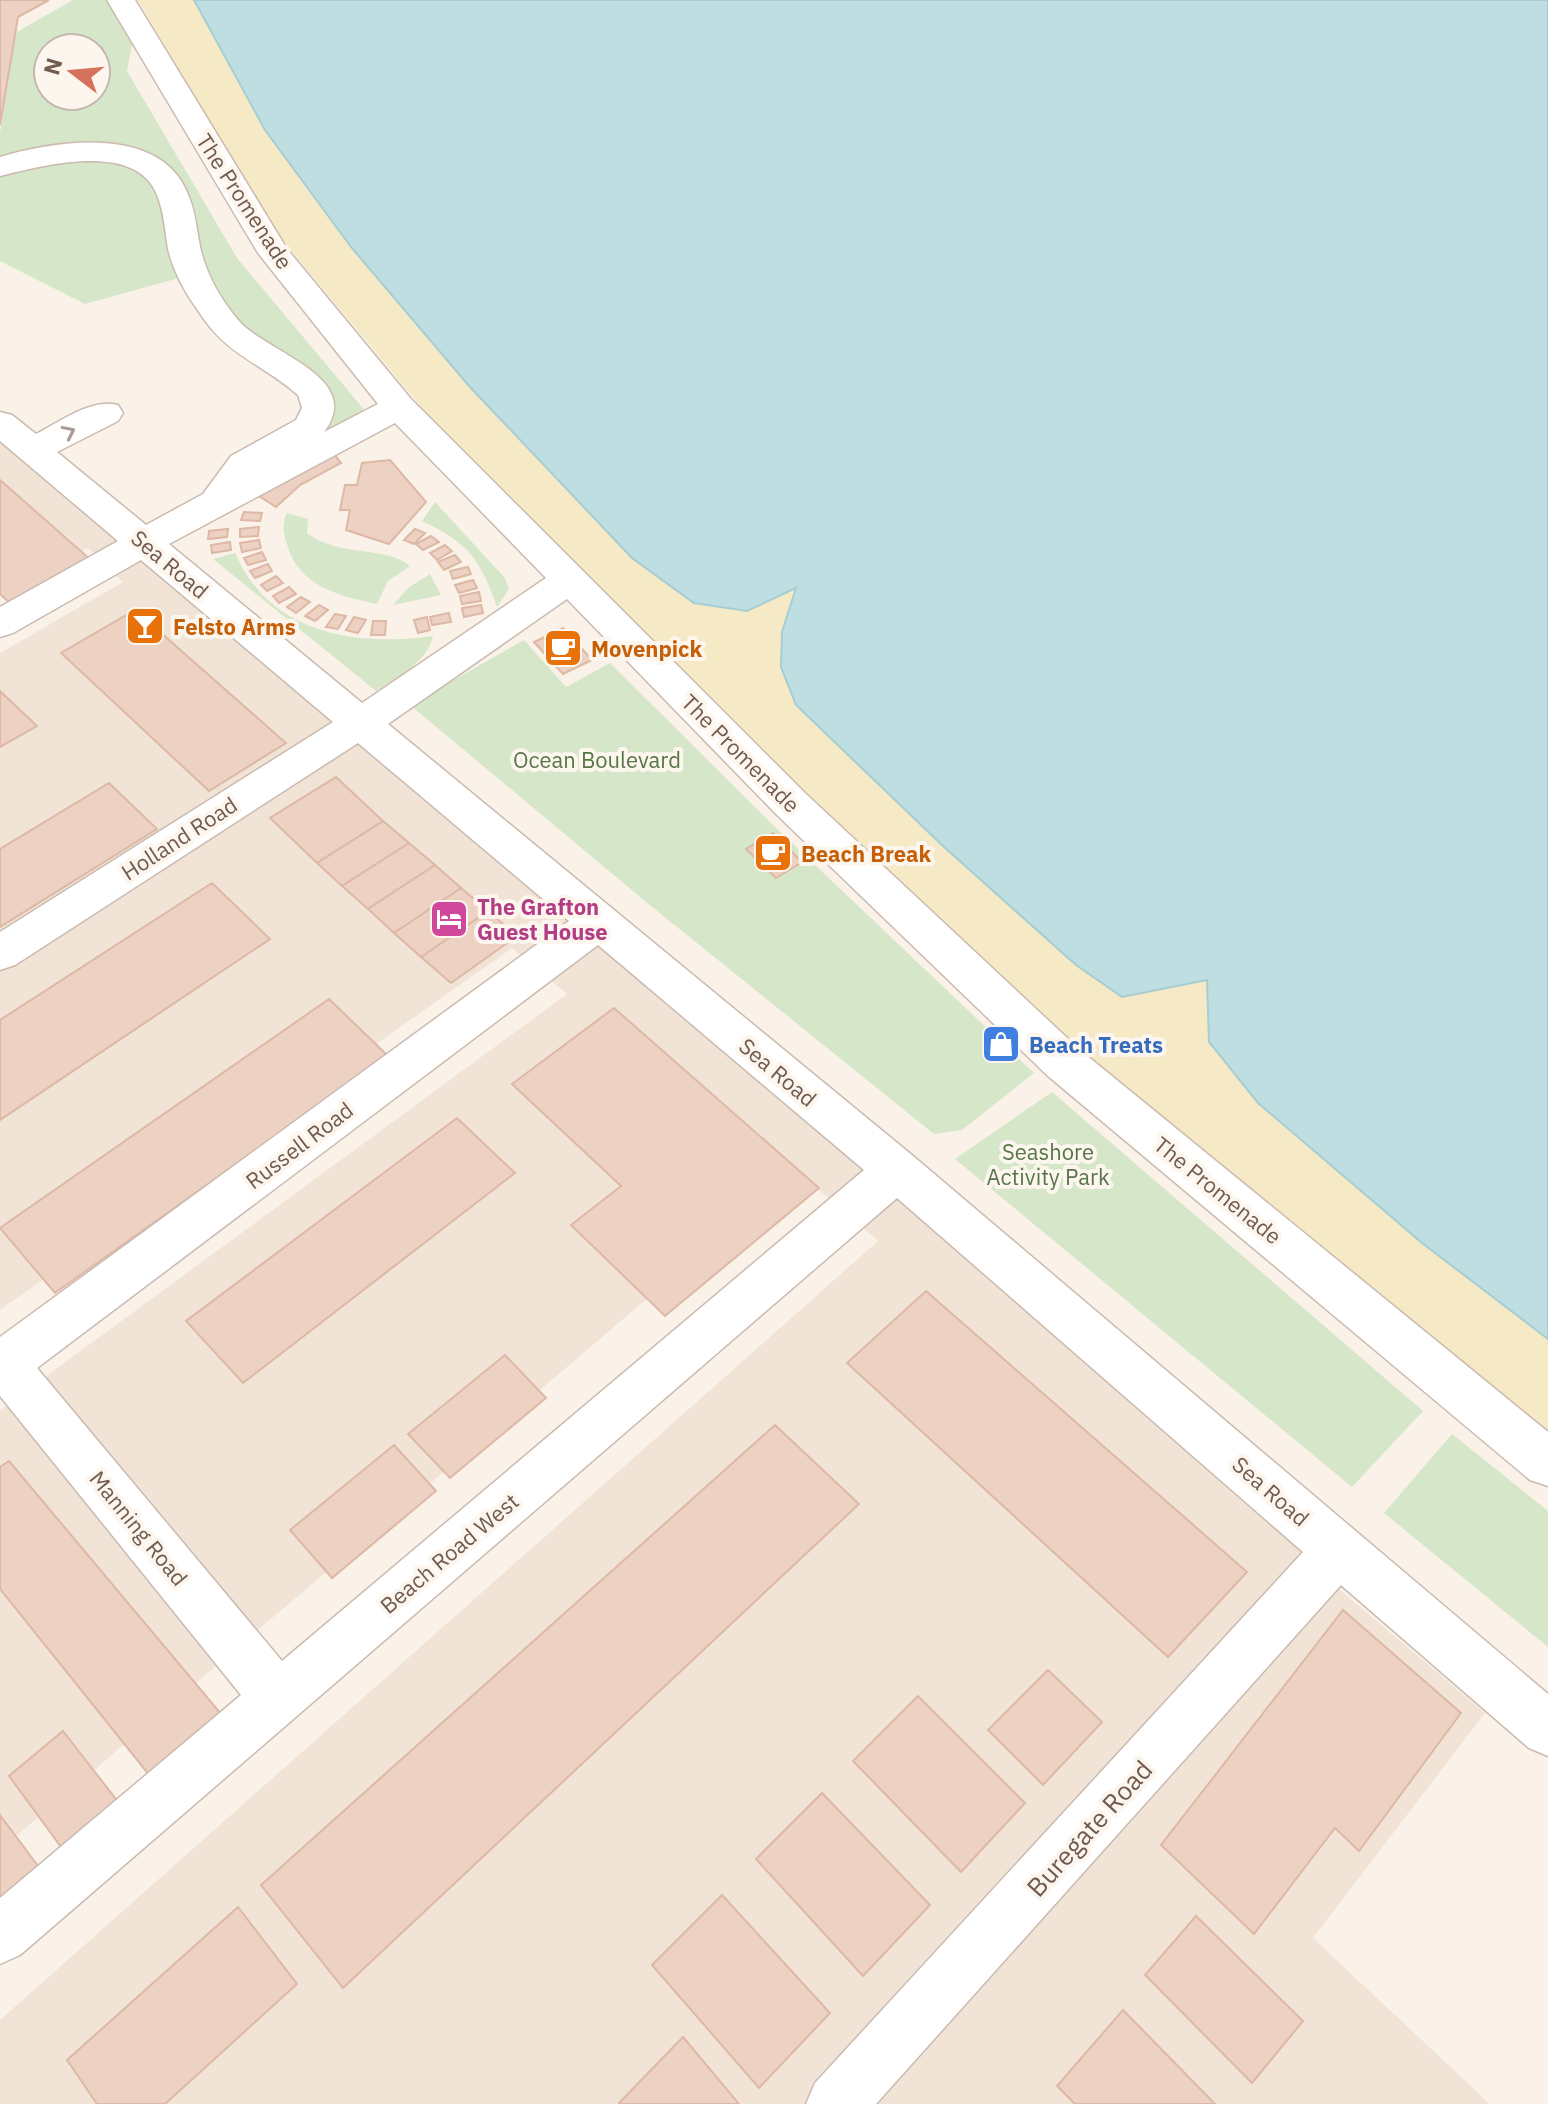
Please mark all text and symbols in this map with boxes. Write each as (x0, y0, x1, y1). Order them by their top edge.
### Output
north arrow (32, 32, 112, 112)
text: N (36, 55, 68, 78)
street label: The Promenade (190, 128, 300, 274)
one-way arrow (61, 426, 76, 441)
street label: Sea Road (125, 523, 215, 605)
bar icon: Felsto Arms (124, 605, 166, 647)
place label: Felsto Arms (173, 612, 296, 641)
cafe icon: Movenpick (542, 627, 584, 669)
place label: Movenpick (591, 634, 702, 663)
street label: The Promenade (676, 688, 806, 818)
park label: Ocean Boulevard (513, 745, 681, 774)
street label: Holland Road (116, 790, 242, 886)
cafe icon: Beach Break (752, 832, 794, 874)
place label: Beach Break (801, 839, 932, 868)
place label: The Grafton Guest House (477, 892, 608, 946)
hotel icon: The Grafton Guest House (428, 898, 470, 940)
shop icon: Beach Treats (980, 1023, 1022, 1065)
place label: Beach Treats (1029, 1030, 1163, 1059)
street label: Sea Road (733, 1031, 823, 1113)
street label: Russell Road (239, 1095, 359, 1195)
street label: The Promenade (1148, 1130, 1288, 1250)
park label: Seashore Activity Park (986, 1137, 1110, 1191)
street label: Sea Road (1227, 1450, 1315, 1532)
street label: Manning Road (84, 1464, 194, 1592)
street label: Beach Road West (374, 1486, 524, 1620)
street label: Buregate Road (1019, 1753, 1159, 1903)

